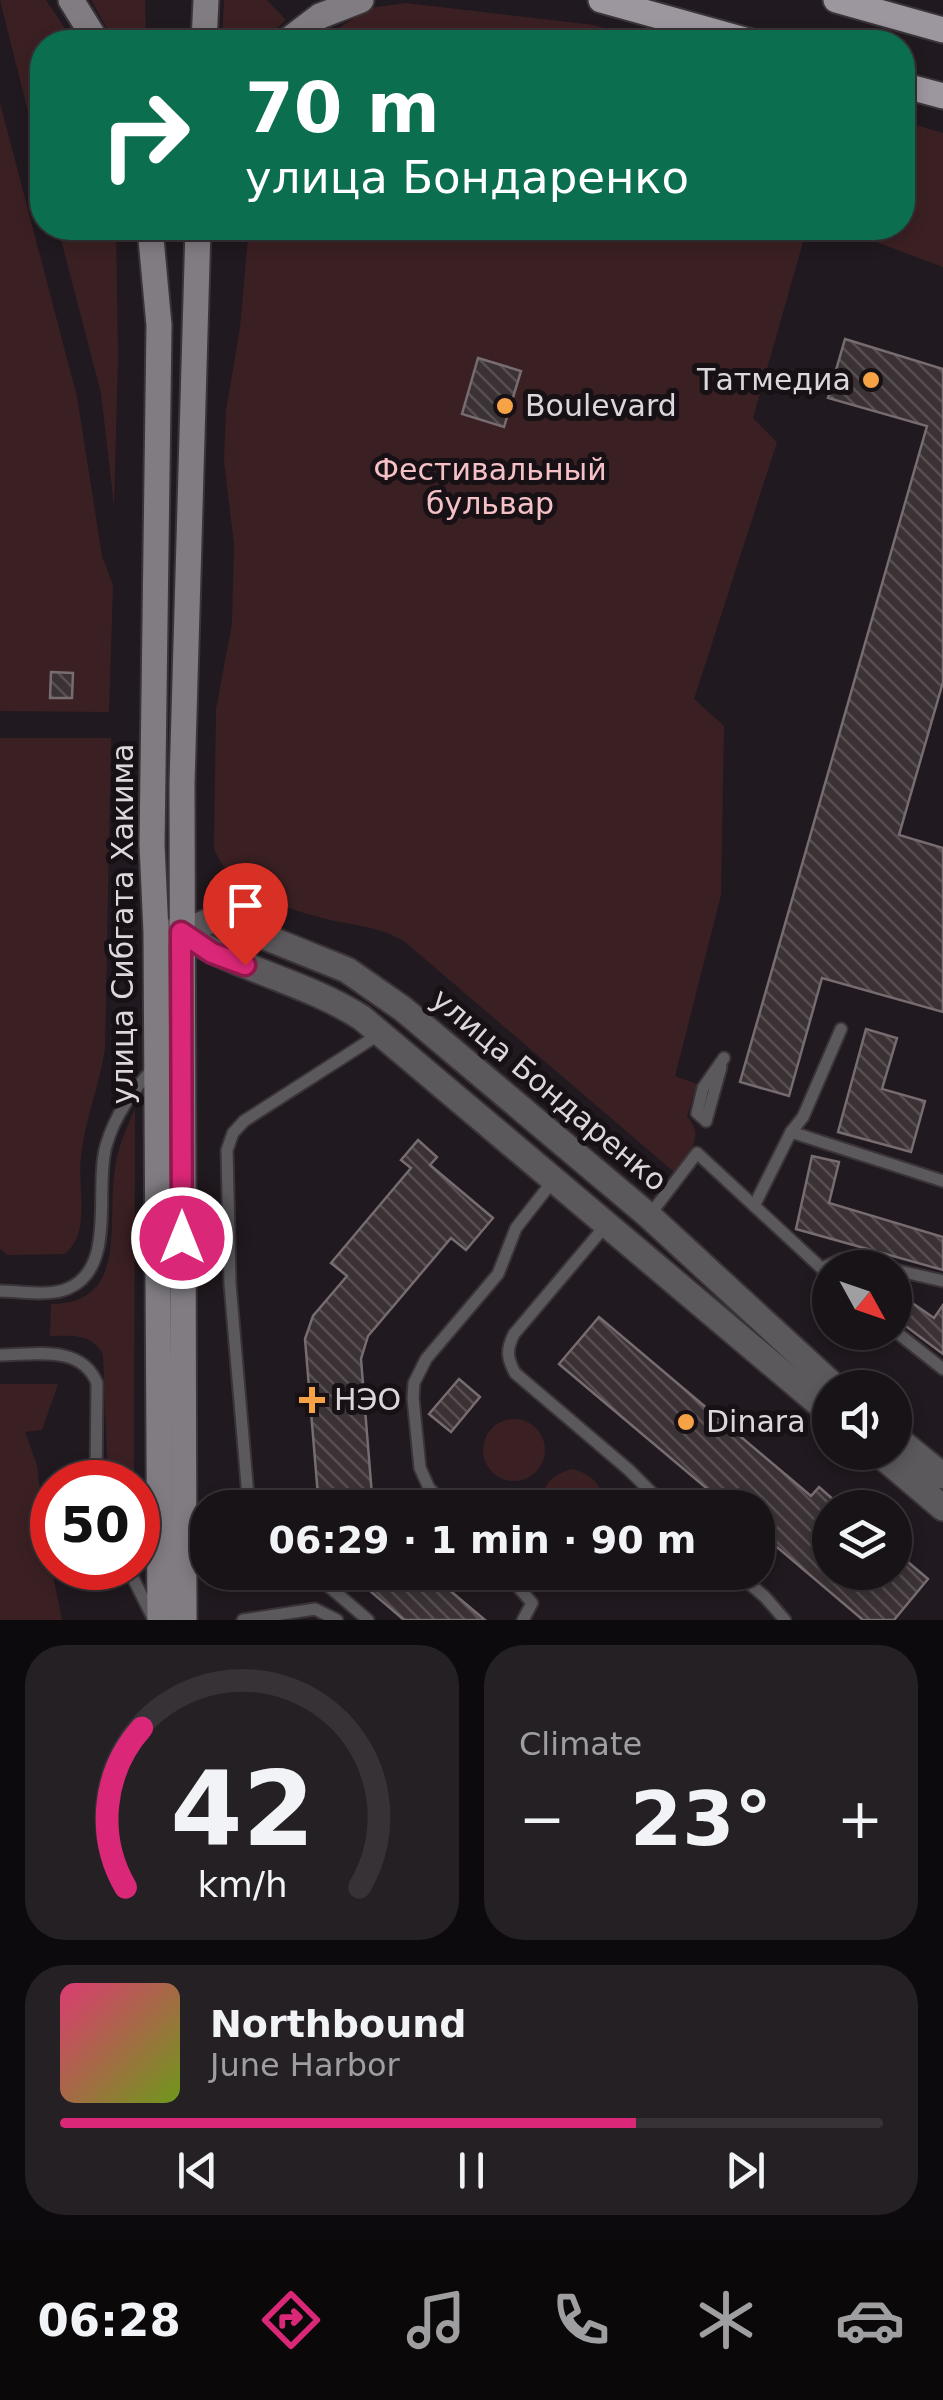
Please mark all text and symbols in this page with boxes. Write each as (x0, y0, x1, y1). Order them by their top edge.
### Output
text: 70 m (245, 67, 440, 149)
icon: right (80, 70, 210, 200)
text: улица Бондаренко (245, 151, 689, 204)
place label: Татмедиа (696, 362, 851, 397)
marker: Татмедиа (860, 369, 882, 391)
place label: Boulevard (525, 388, 677, 423)
marker: Boulevard (494, 395, 516, 417)
park label: Фестивальный бульвар (373, 452, 607, 521)
street label: улица Сибгата Хакима (105, 744, 140, 1104)
pin (203, 863, 288, 966)
icon: arrive (218, 878, 273, 933)
street label: улица Бондаренко (425, 981, 674, 1198)
position arrow (130, 1186, 234, 1290)
north arrow (812, 1250, 912, 1350)
map controls (812, 1250, 912, 1590)
button: sound (812, 1370, 912, 1470)
place label: НЭО (334, 1382, 401, 1417)
marker: НЭО (299, 1387, 325, 1413)
place label: Dinara (706, 1404, 806, 1439)
marker: Dinara (675, 1411, 697, 1433)
speed limit sign: 50 (30, 1460, 160, 1590)
button: layers (812, 1490, 912, 1590)
text: 06:29 · 1 min · 90 m (269, 1518, 696, 1562)
text: Climate (519, 1725, 642, 1763)
text: 42 (170, 1748, 314, 1870)
text: 23° (630, 1775, 772, 1863)
text: − (519, 1787, 565, 1851)
text: + (837, 1787, 883, 1851)
text: km/h (197, 1864, 287, 1905)
text: Northbound (210, 2002, 466, 2046)
text: June Harbor (210, 2046, 400, 2084)
icon: previous (170, 2143, 225, 2198)
icon: pause (444, 2143, 499, 2198)
icon: next (718, 2143, 773, 2198)
icon: directions (256, 2285, 326, 2355)
icon: music (401, 2285, 471, 2355)
icon: phone (546, 2285, 616, 2355)
icon: climate (691, 2285, 761, 2355)
icon: car (835, 2285, 905, 2355)
text: 06:28 (37, 2294, 181, 2347)

